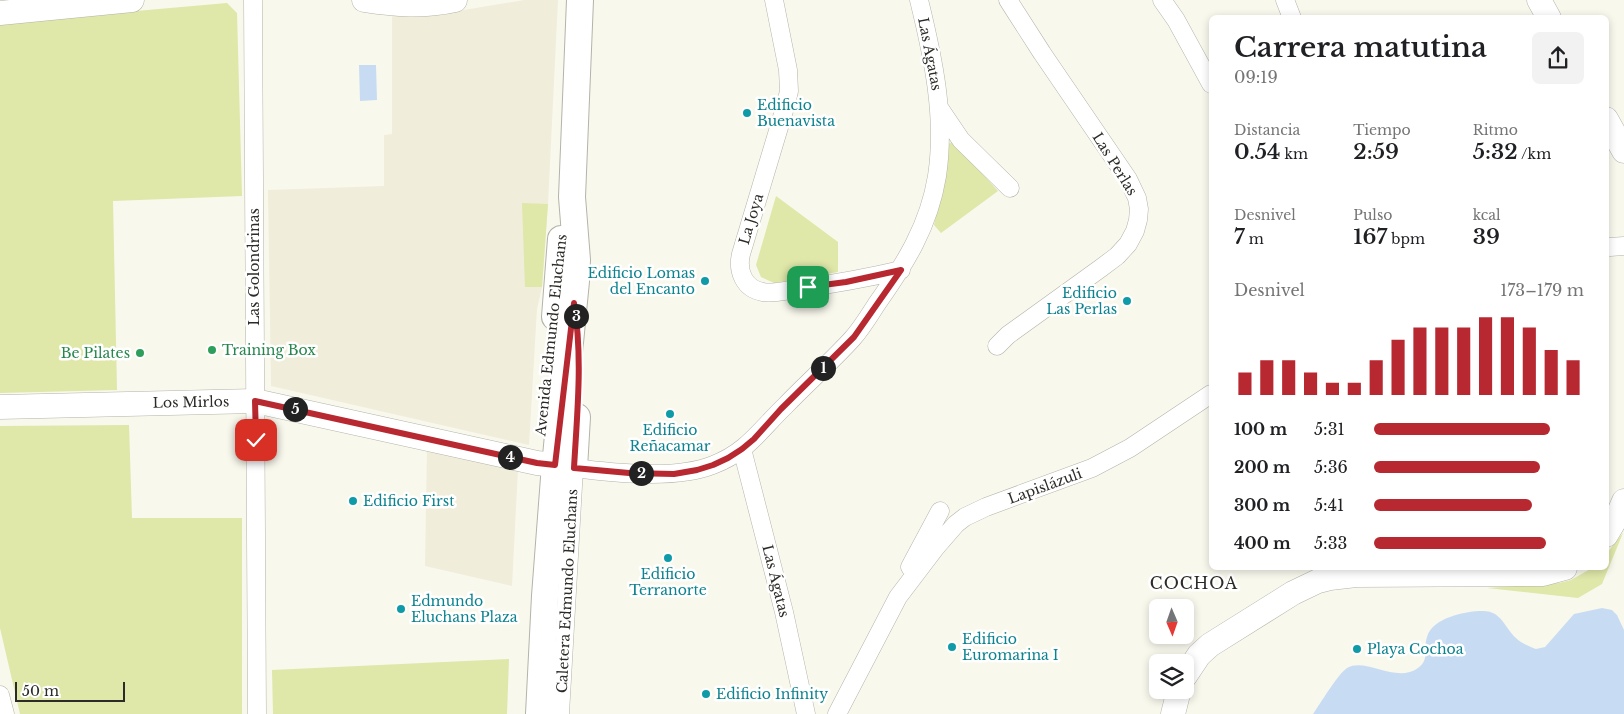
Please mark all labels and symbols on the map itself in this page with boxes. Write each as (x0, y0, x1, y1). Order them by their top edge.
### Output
street label: Las Ágatas (914, 16, 946, 92)
place label: Edificio Buenavista (757, 96, 835, 130)
marker: Edificio Buenavista (741, 107, 753, 119)
street label: Las Perlas (1089, 129, 1141, 199)
street label: La Joya (735, 191, 767, 247)
street label: Las Golondrinas (245, 208, 263, 326)
street label: Avenida Edmundo Eluchans (531, 233, 571, 438)
place label: Edificio Lomas del Encanto (588, 264, 695, 298)
pin (787, 266, 829, 308)
marker: Edificio Lomas del Encanto (699, 275, 711, 287)
place label: Edificio Las Perlas (1046, 284, 1117, 318)
marker: Edificio Las Perlas (1121, 295, 1133, 307)
pin: 3 (564, 304, 588, 328)
place label: Training Box (222, 341, 316, 359)
place label: Be Pilates (61, 344, 130, 362)
marker: Training Box (206, 344, 218, 356)
marker: Be Pilates (134, 347, 146, 359)
pin: 1 (810, 356, 836, 380)
street label: Los Mirlos (153, 392, 229, 412)
pin: 5 (282, 396, 308, 422)
marker: Edificio Reñacamar (664, 408, 676, 420)
pin (235, 419, 277, 461)
place label: Edificio Reñacamar (629, 421, 711, 455)
pin: 4 (498, 444, 522, 470)
pin: 2 (628, 460, 654, 486)
street label: Lapislázuli (1006, 464, 1085, 508)
street label: Caletera Edmundo Eluchans (553, 488, 581, 694)
place label: Edificio First (363, 492, 455, 510)
marker: Edificio First (347, 495, 359, 507)
street label: Las Ágatas (758, 543, 794, 619)
marker: Edificio Terranorte (662, 552, 674, 564)
place label: Edificio Terranorte (629, 565, 707, 599)
district label: COCHOA (1150, 573, 1238, 593)
place label: Edmundo Eluchans Plaza (411, 592, 518, 626)
north arrow (1149, 599, 1194, 644)
marker: Edmundo Eluchans Plaza (395, 603, 407, 615)
place label: Edificio Euromarina I (962, 630, 1059, 664)
place label: Playa Cochoa (1367, 640, 1464, 658)
marker: Edificio Euromarina I (946, 641, 958, 653)
marker: Playa Cochoa (1351, 643, 1363, 655)
scale bar (15, 679, 125, 702)
place label: Edificio Infinity (716, 685, 828, 703)
marker: Edificio Infinity (700, 688, 712, 700)

